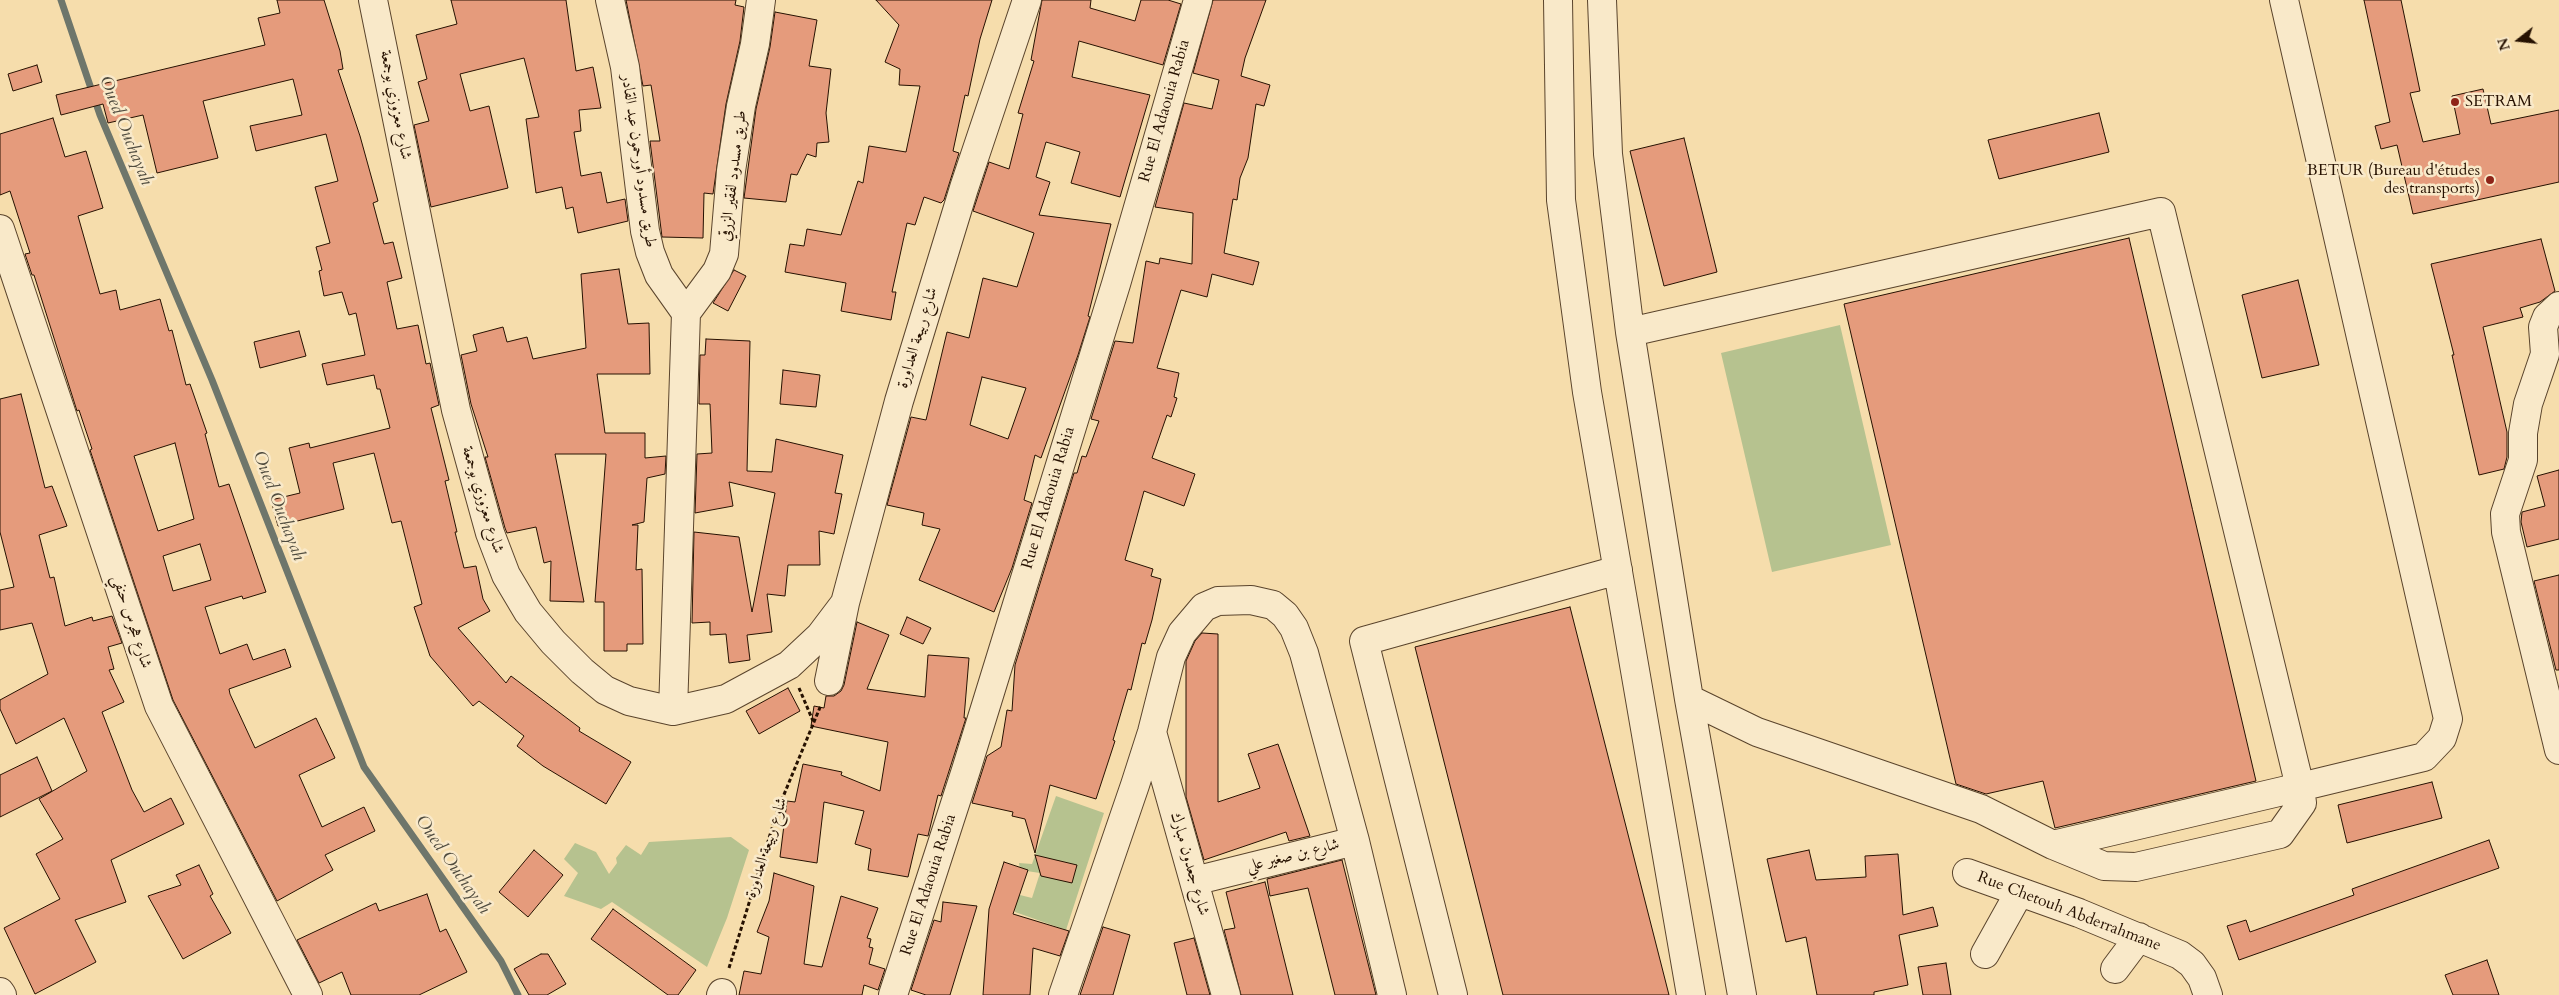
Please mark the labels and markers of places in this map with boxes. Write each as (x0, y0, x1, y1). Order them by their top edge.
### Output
place label: SETRAM (2465, 92, 2532, 112)
marker: SETRAM (2449, 96, 2461, 108)
place label: BETUR (Bureau d'études des transports) (2307, 161, 2480, 199)
marker: BETUR (Bureau d'études des transports) (2484, 174, 2496, 186)

